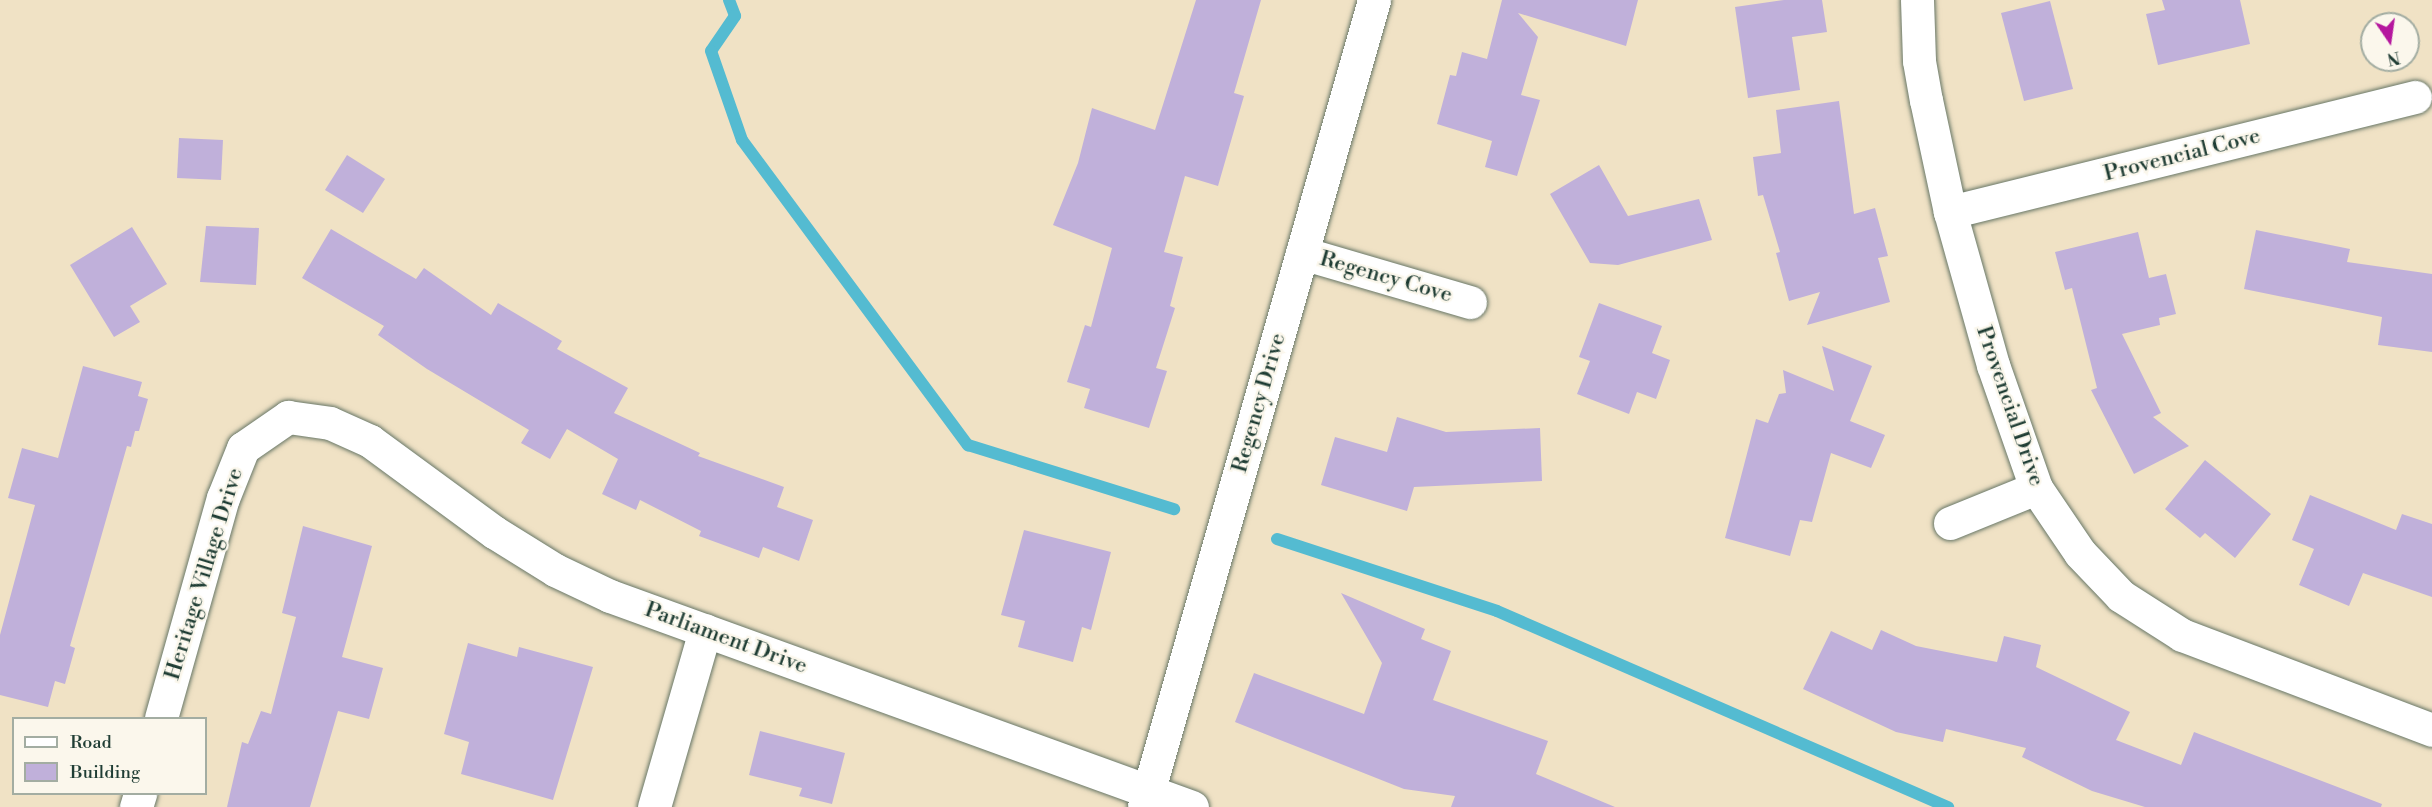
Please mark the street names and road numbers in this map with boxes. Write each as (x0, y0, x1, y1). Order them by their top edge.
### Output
street label: Provencial Cove (2101, 123, 2263, 187)
street label: Regency Cove (1317, 245, 1455, 309)
street label: Provencial Drive (1970, 322, 2050, 490)
street label: Regency Drive (1226, 330, 1292, 476)
street label: Heritage Village Drive (159, 465, 249, 683)
street label: Parliament Drive (641, 596, 811, 680)

